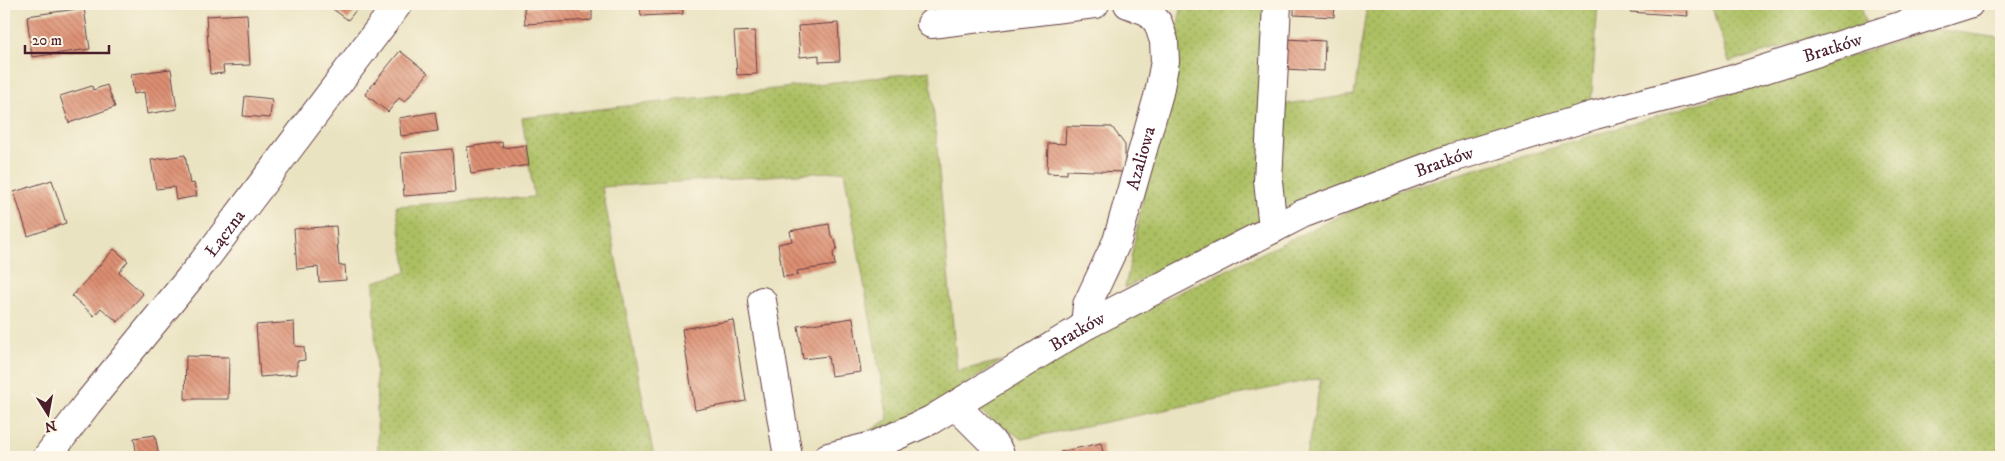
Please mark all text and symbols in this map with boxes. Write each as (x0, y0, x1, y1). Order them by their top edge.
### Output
scale bar (25, 22, 109, 54)
street label: Bratków (1801, 29, 1865, 68)
text: 20 m (32, 31, 62, 50)
street label: Azaliowa (1122, 124, 1161, 193)
street label: Bratków (1412, 142, 1477, 183)
street label: Łączna (201, 206, 251, 262)
street label: Bratków (1046, 307, 1110, 357)
north arrow (22, 388, 72, 438)
text: N (42, 416, 58, 436)

